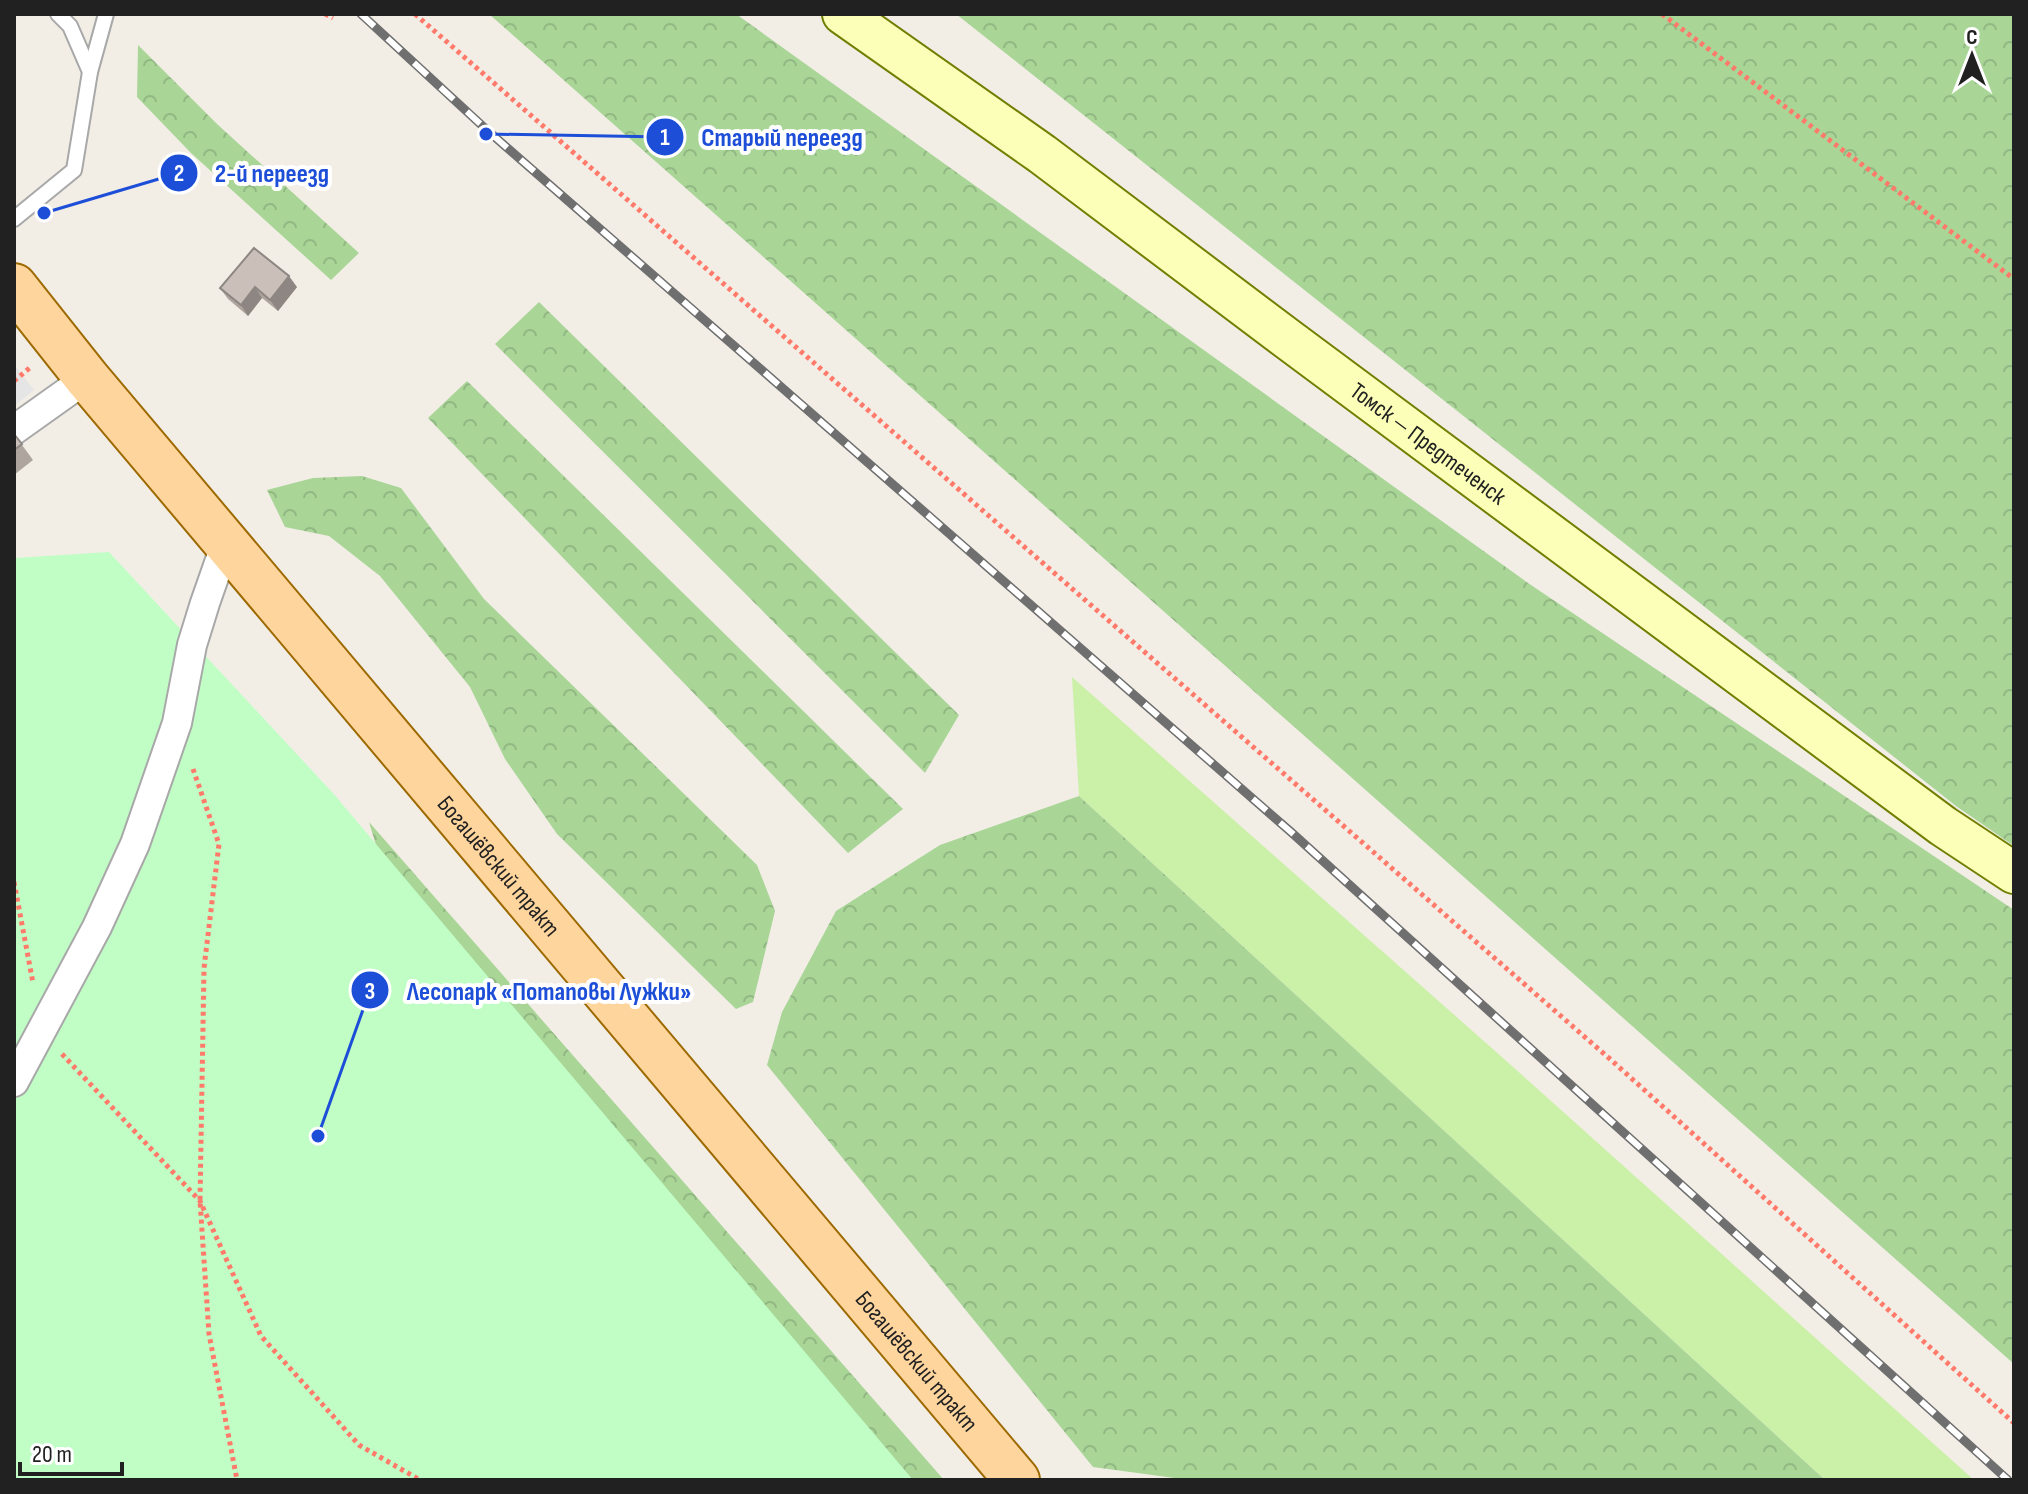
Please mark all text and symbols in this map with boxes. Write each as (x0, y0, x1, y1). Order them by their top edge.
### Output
north arrow (1932, 16, 2012, 96)
text: С (1966, 24, 1978, 51)
callout: Старый переезд (645, 112, 879, 162)
text: 1 (660, 123, 670, 152)
text: Старый переезд (701, 123, 863, 154)
callout: 2-й переезд (159, 148, 345, 198)
text: 2 (174, 159, 184, 188)
text: 2-й переезд (215, 159, 329, 190)
street label: Томск — Предтеченск (1344, 376, 1512, 512)
street label: Богашёвский тракт (431, 790, 566, 943)
callout: Лесопарк «Потаповы Лужки» (350, 965, 707, 1015)
text: 3 (365, 977, 375, 1006)
text: Лесопарк «Потаповы Лужки» (406, 977, 691, 1008)
street label: Богашёвский тракт (849, 1285, 984, 1438)
scale bar (20, 1426, 122, 1476)
text: 20 m (32, 1440, 72, 1469)

